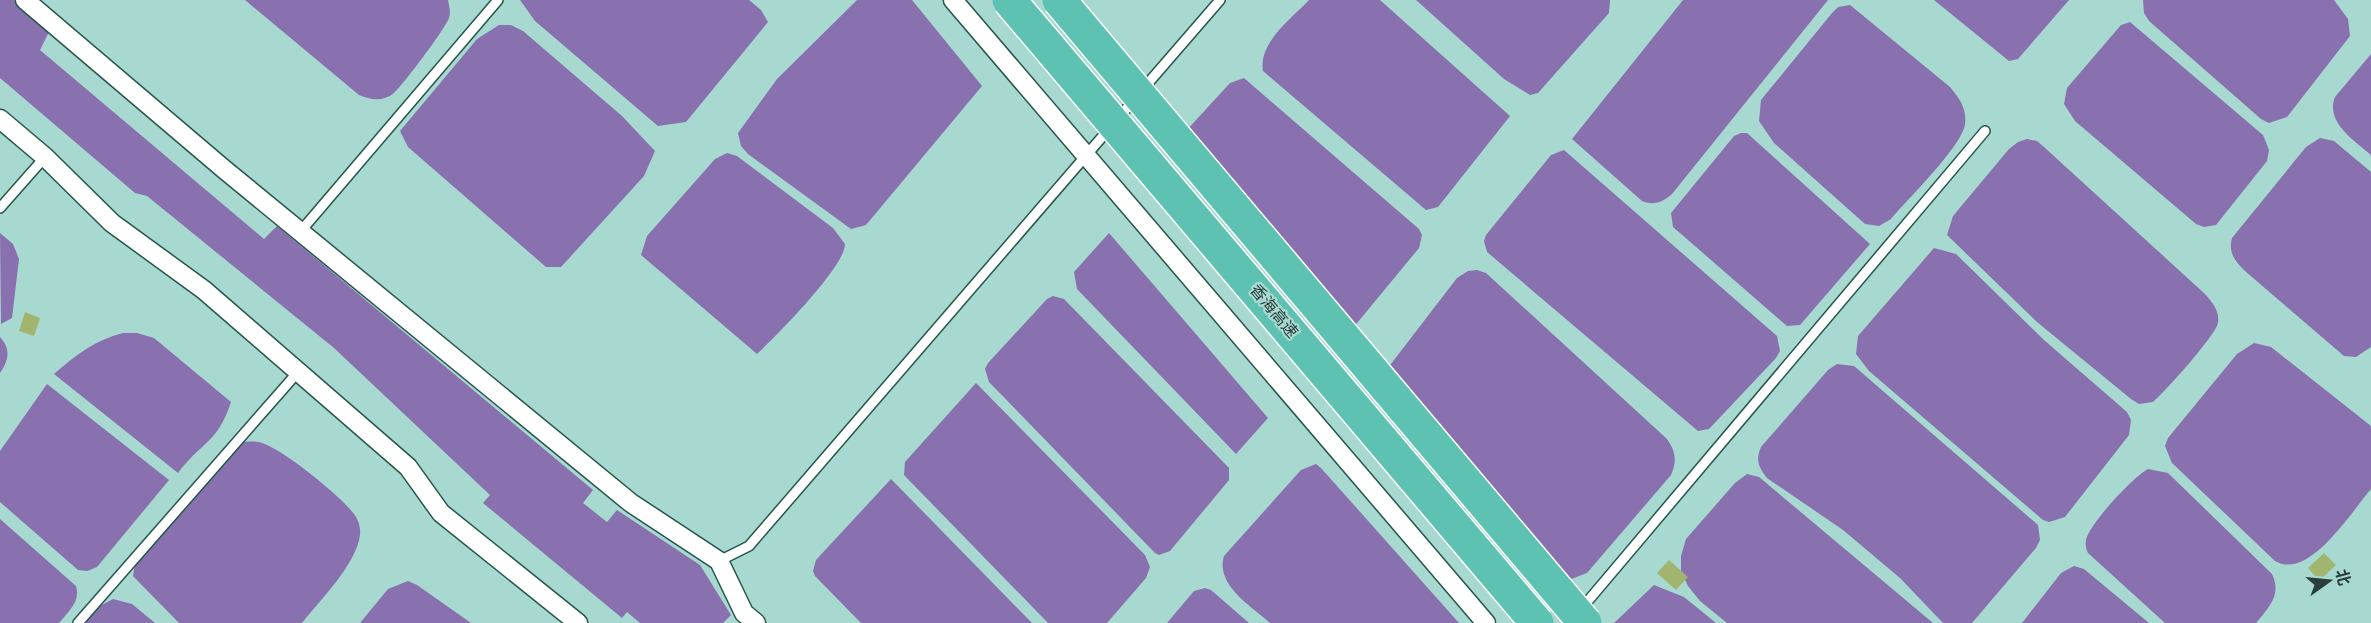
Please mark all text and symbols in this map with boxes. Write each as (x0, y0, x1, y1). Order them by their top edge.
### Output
street label: 香海高速 (1245, 281, 1301, 343)
north arrow (2299, 551, 2359, 611)
text: 北 (2330, 567, 2353, 588)

